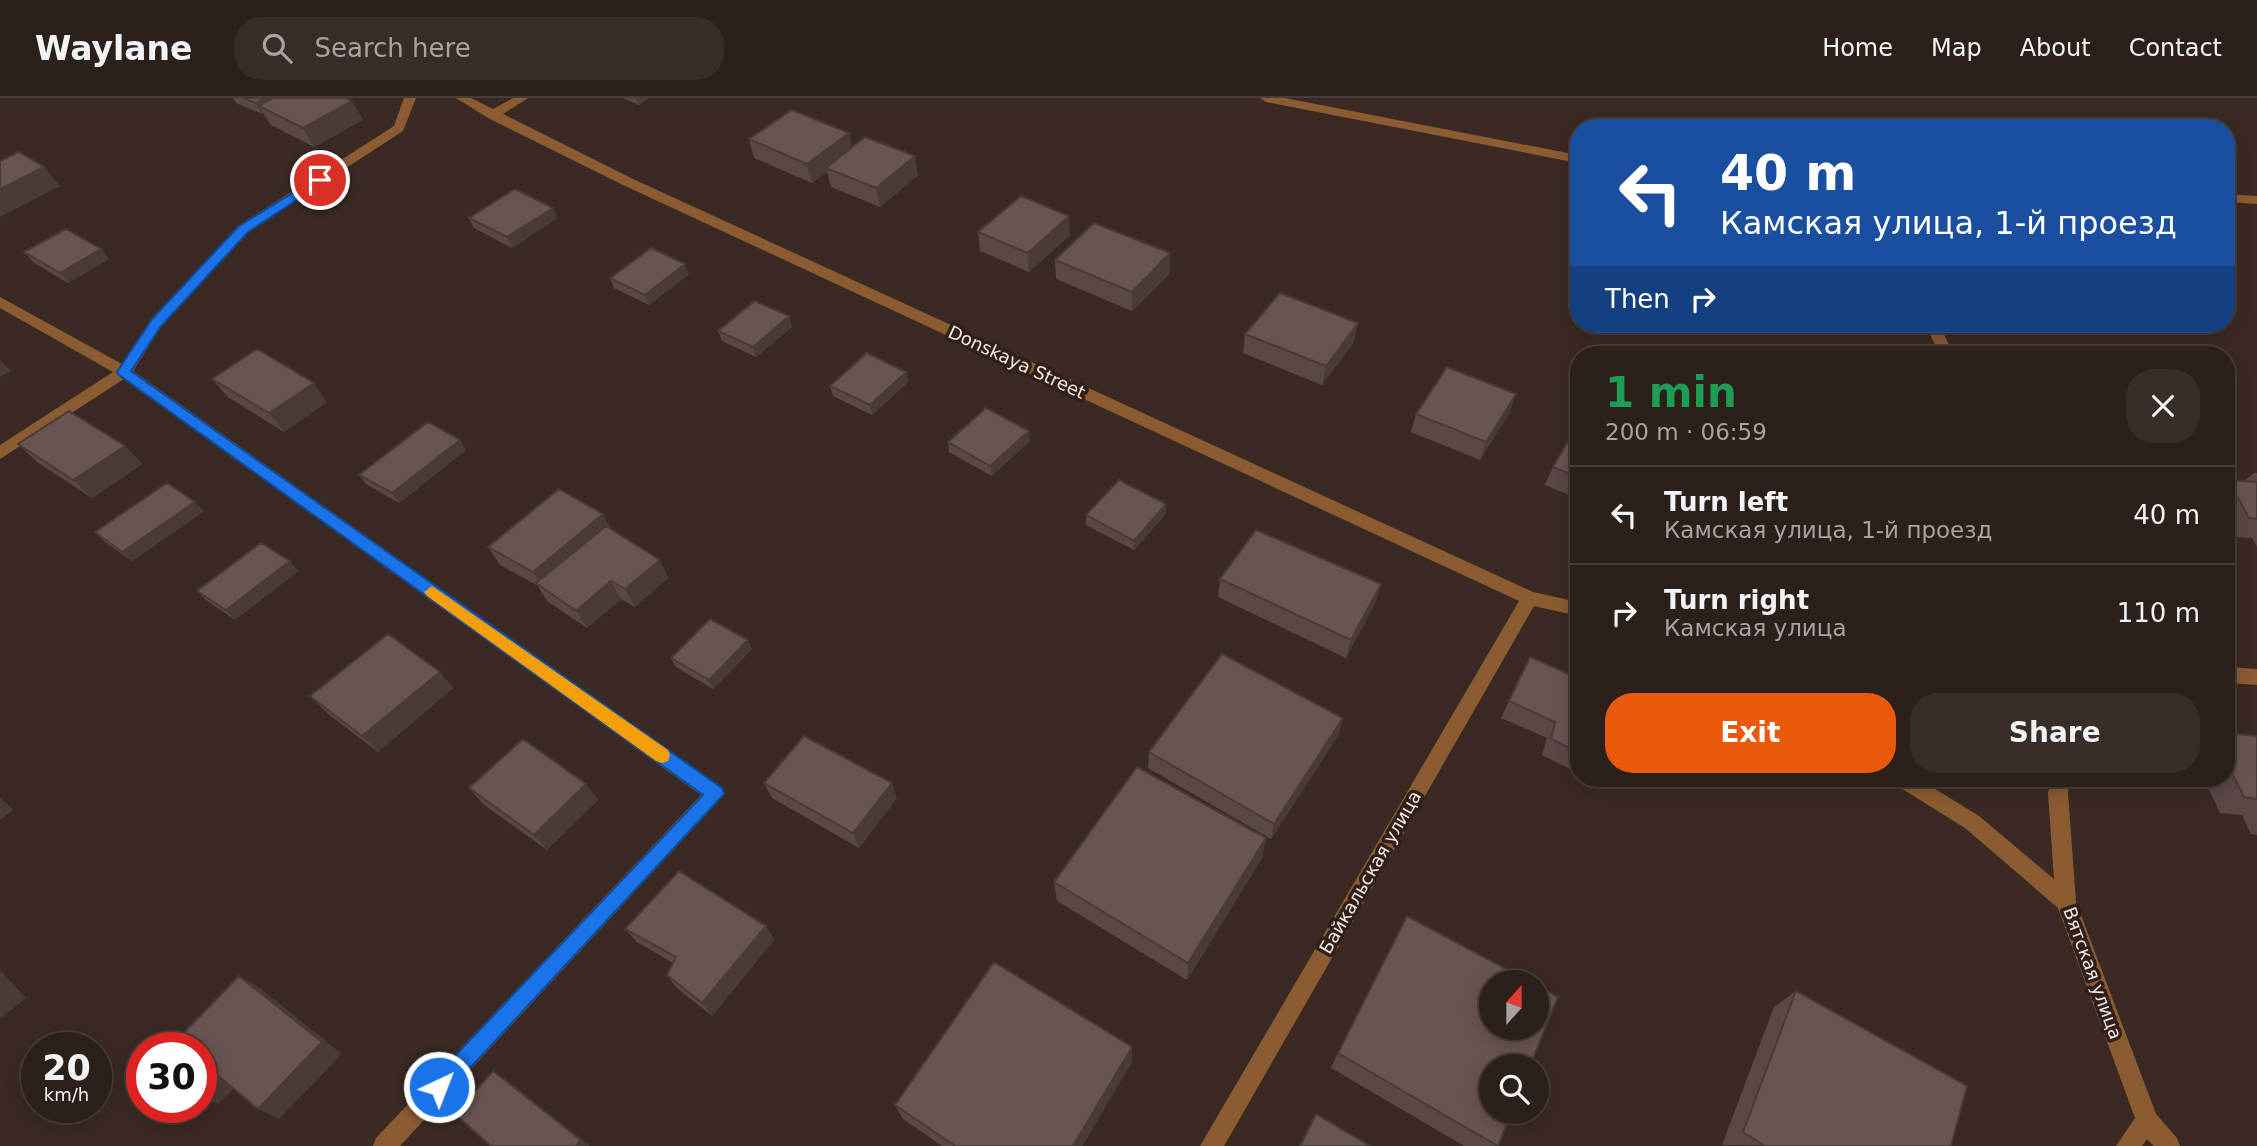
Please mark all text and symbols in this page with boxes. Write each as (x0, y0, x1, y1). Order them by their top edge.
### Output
search box (234, 17, 724, 80)
text: Waylane (35, 29, 192, 68)
icon: search (258, 29, 296, 67)
text: Search here (314, 33, 471, 63)
text: Home (1822, 34, 1893, 62)
text: Map (1931, 34, 1982, 62)
text: About (2020, 34, 2091, 62)
text: Contact (2129, 34, 2222, 62)
text: 40 m (1720, 145, 1856, 202)
icon: left (1605, 147, 1696, 238)
pin (290, 150, 350, 210)
icon: arrive (301, 161, 339, 199)
text: Камская улица, 1-й проезд (1720, 204, 2177, 242)
icon: right (1684, 280, 1722, 318)
text: Then (1605, 284, 1670, 314)
street label: Donskaya Street (945, 321, 1089, 403)
text: 1 min (1605, 368, 1737, 417)
button: close (2126, 369, 2200, 443)
text: 200 m · 06:59 (1605, 419, 1767, 445)
text: Turn left (1664, 487, 1788, 517)
icon: left (1605, 496, 1643, 534)
text: 40 m (2133, 500, 2200, 530)
text: Камская улица, 1-й проезд (1664, 517, 1992, 543)
text: Turn right (1664, 585, 1809, 615)
icon: right (1605, 594, 1643, 632)
text: 110 m (2117, 598, 2200, 628)
text: Камская улица (1664, 615, 1847, 641)
button: Exit (1605, 693, 1896, 773)
button: Share (1910, 693, 2200, 773)
street label: Байкальская улица (1315, 787, 1425, 957)
street label: Вятская улица (2059, 904, 2127, 1042)
north arrow (1479, 970, 1549, 1040)
map controls (1479, 970, 1549, 1124)
speed limit sign: 30 (126, 1032, 217, 1123)
text: 20 (42, 1048, 91, 1088)
position arrow (402, 1050, 476, 1124)
button: search (1479, 1054, 1549, 1124)
text: km/h (44, 1084, 89, 1105)

